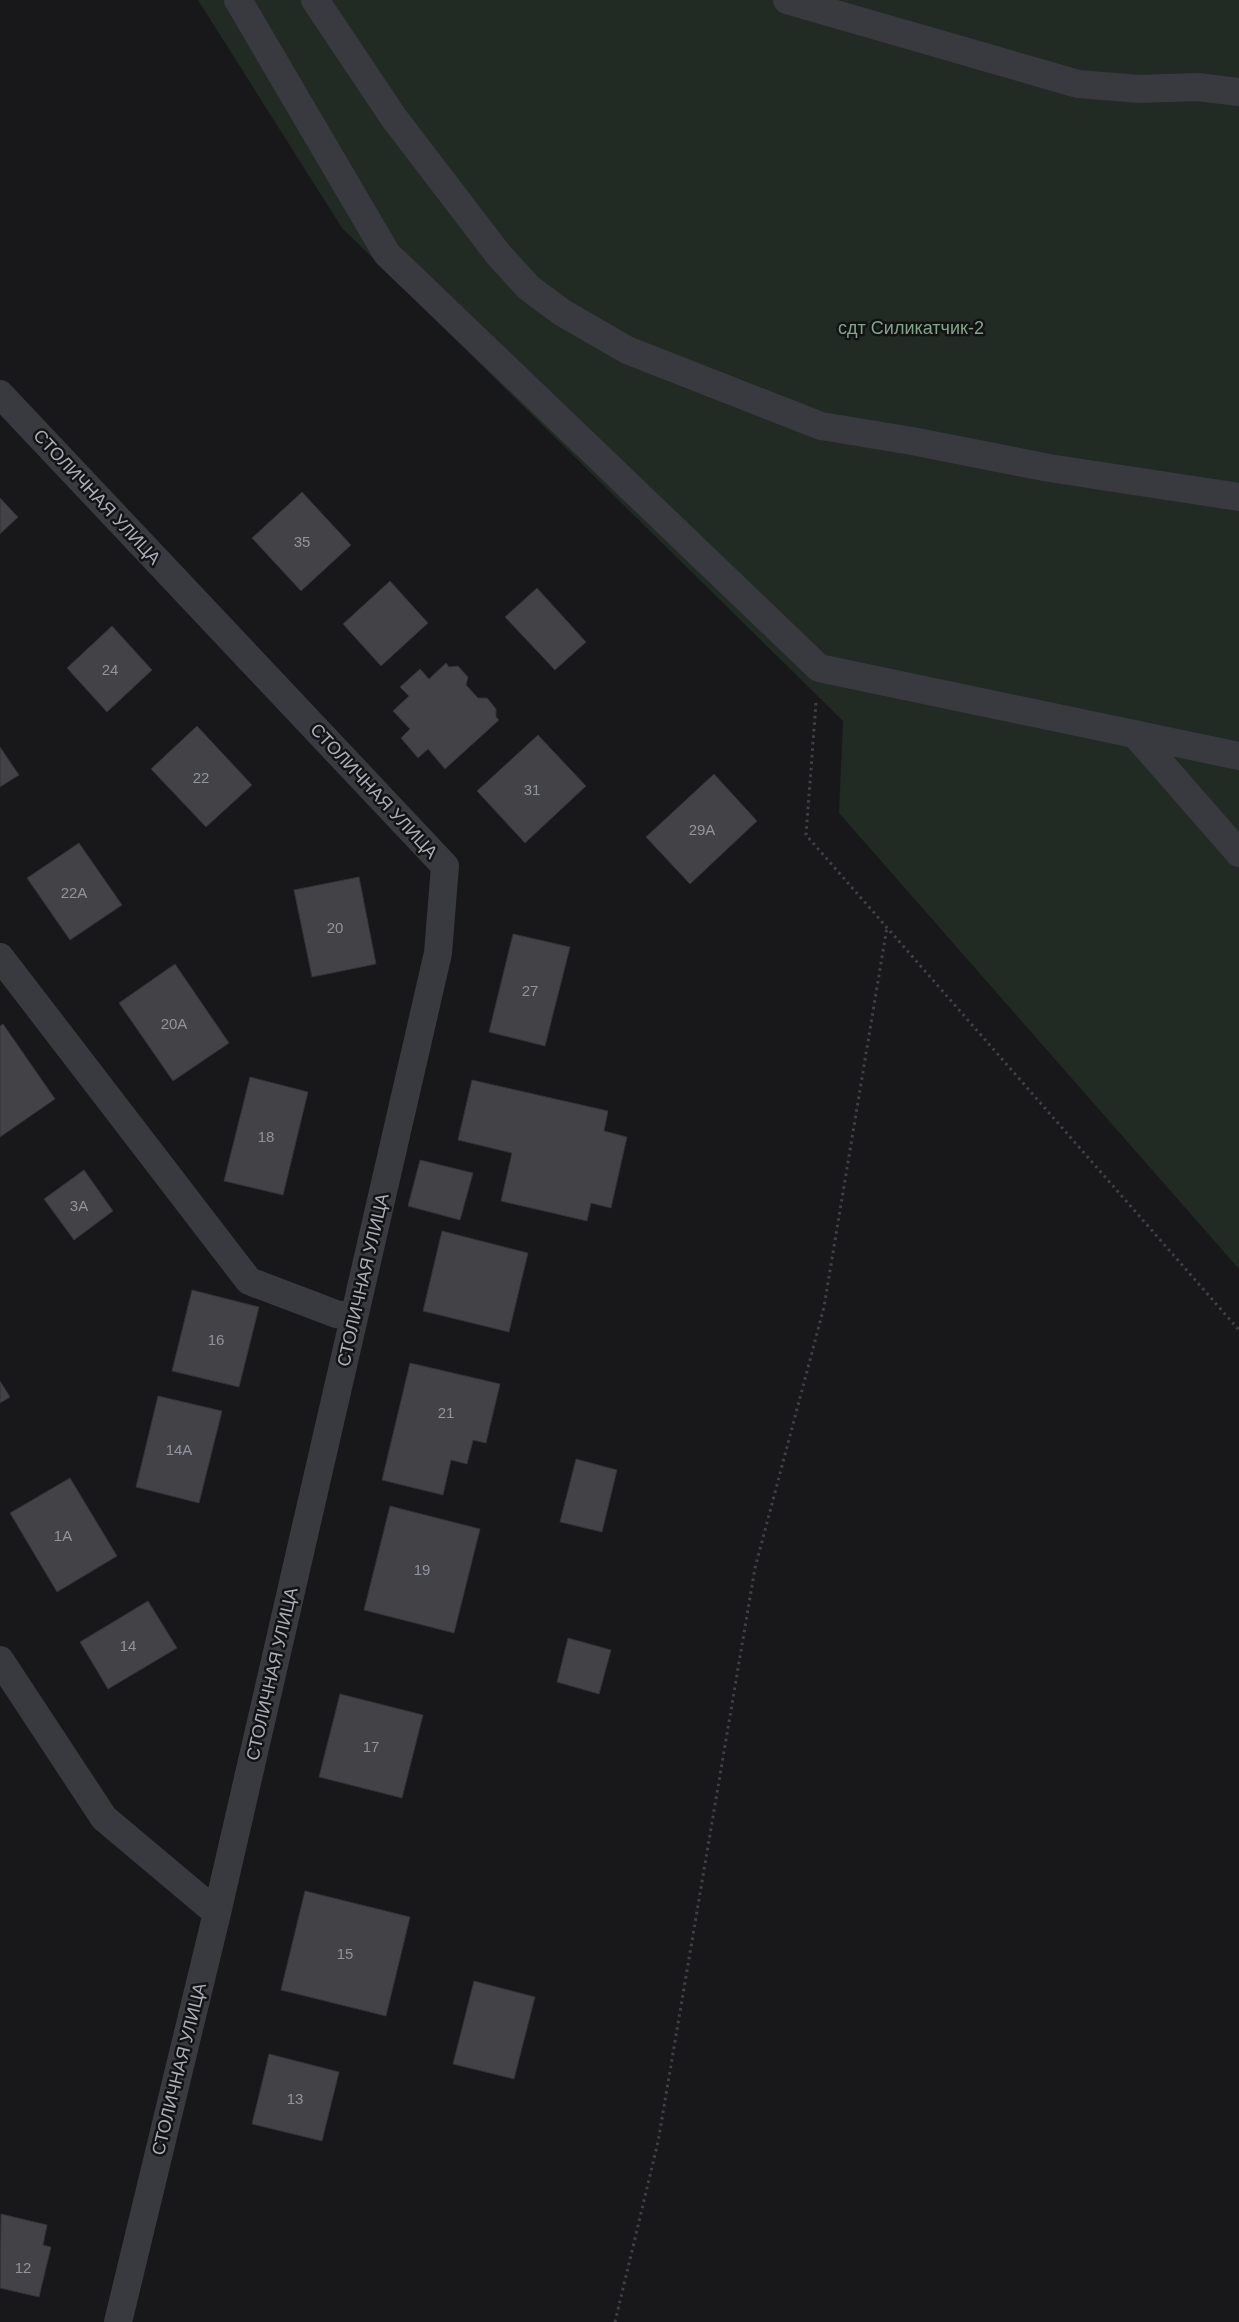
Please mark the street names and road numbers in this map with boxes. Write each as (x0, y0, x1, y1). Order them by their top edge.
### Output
street label: СТОЛИЧНАЯ УЛИЦА (29, 425, 165, 569)
street label: СТОЛИЧНАЯ УЛИЦА (306, 719, 442, 863)
street label: СТОЛИЧНАЯ УЛИЦА (333, 1191, 393, 1369)
street label: СТОЛИЧНАЯ УЛИЦА (242, 1585, 302, 1763)
street label: СТОЛИЧНАЯ УЛИЦА (148, 1981, 210, 2157)

